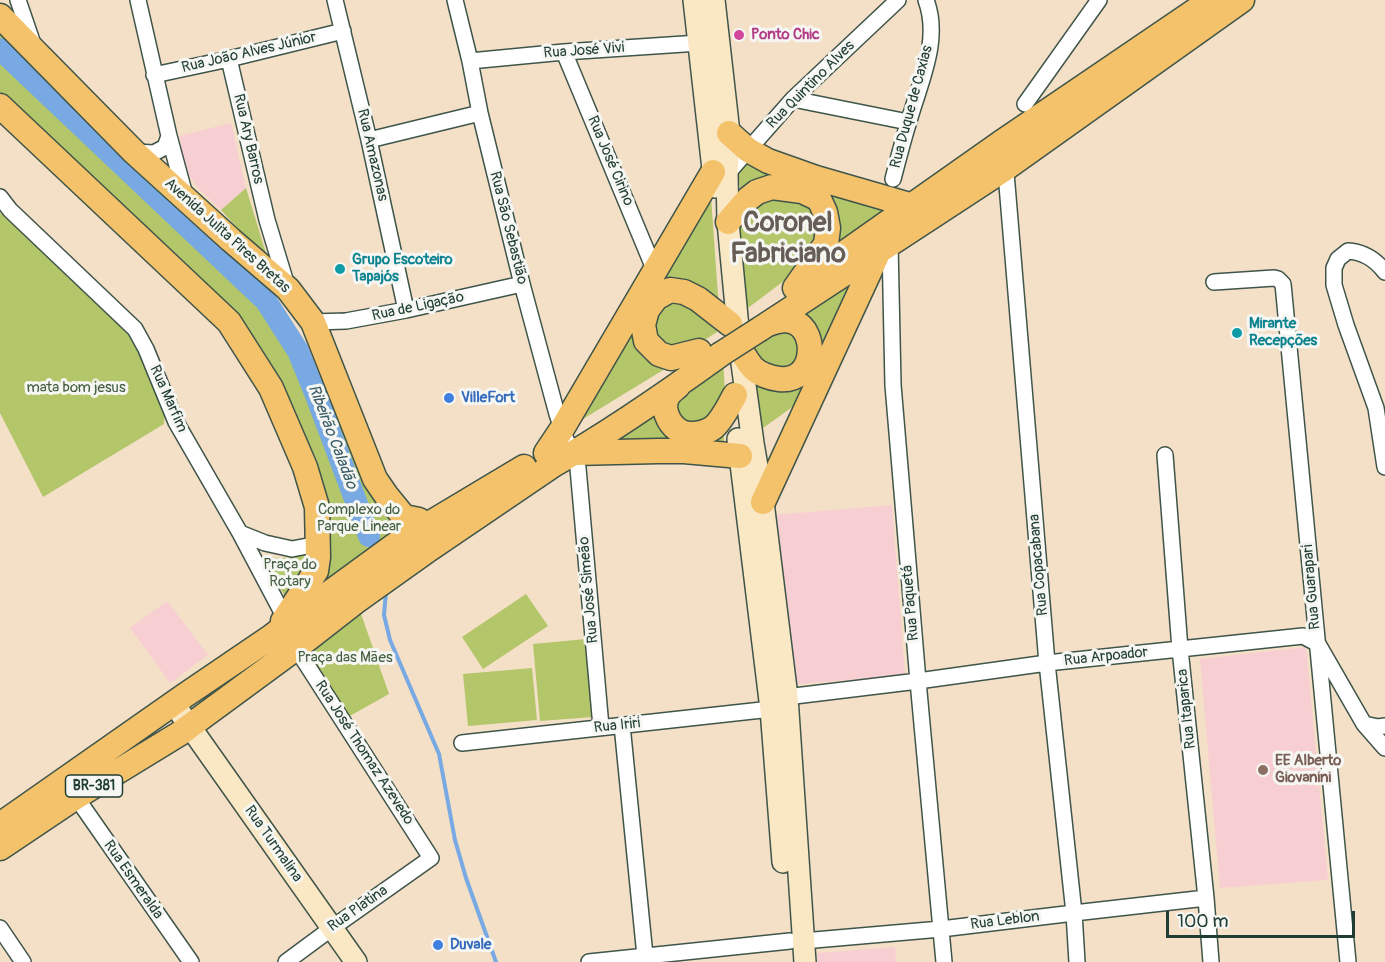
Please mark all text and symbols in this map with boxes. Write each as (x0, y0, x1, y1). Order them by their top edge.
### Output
place label: Ponto Chic (751, 26, 820, 44)
marker: Ponto Chic (732, 28, 746, 42)
street label: Rua João Alves Júnior (180, 29, 318, 77)
street label: Rua Quintino Alves (763, 37, 859, 133)
street label: Rua José Vivi (543, 39, 625, 63)
street label: Rua Duque de Caxias (887, 44, 937, 170)
street label: Rua Ary Barros (229, 92, 267, 186)
street label: Rua Amazonas (353, 107, 391, 203)
street label: Rua José Cirino (583, 113, 637, 209)
street label: Rua São Sebastião (485, 170, 531, 286)
street label: Avenida Julita Pires Bretas (161, 175, 293, 297)
district label: Coronel Fabriciano (730, 208, 846, 271)
place label: Grupo Escoteiro Tapajós (352, 251, 453, 286)
marker: Grupo Escoteiro Tapajós (333, 262, 347, 276)
street label: Rua de Ligação (370, 288, 466, 326)
place label: Mirante Recepções (1249, 315, 1317, 350)
marker: Mirante Recepções (1230, 326, 1244, 340)
street label: Rua Marfim (145, 363, 191, 435)
park label: mata bom jesus (26, 379, 126, 397)
water label: Ribeirão Caladão (303, 382, 361, 492)
place label: VilleFort (461, 389, 515, 407)
marker: VilleFort (442, 391, 456, 405)
park label: Complexo do Parque Linear (317, 501, 401, 536)
street label: Rua Copacabana (1026, 513, 1052, 617)
street label: Rua José Simeão (575, 536, 603, 644)
street label: Rua Guarapari (1299, 544, 1325, 630)
park label: Praça do Rotary (263, 556, 317, 591)
street label: Rua Paquetá (899, 564, 923, 642)
street label: Rua Arpoador (1063, 644, 1149, 670)
park label: Praça das Mães (297, 649, 393, 667)
street label: Rua Itaparica (1174, 668, 1200, 750)
street label: Rua José Thomaz Azevedo (311, 678, 417, 828)
street label: Rua Iriri (593, 715, 641, 737)
place label: EE Alberto Giovanini (1275, 752, 1341, 787)
marker: EE Alberto Giovanini (1256, 763, 1270, 777)
road number: BR-381 (66, 775, 122, 797)
street label: Rua Turmalina (240, 802, 306, 886)
street label: Rua Esmeralda (99, 837, 167, 923)
street label: Rua Platina (325, 882, 391, 936)
scale bar (1169, 899, 1358, 937)
street label: Rua Leblon (969, 908, 1041, 934)
text: 100 m (1177, 910, 1229, 933)
place label: Duvale (450, 936, 491, 954)
marker: Duvale (431, 938, 445, 952)

